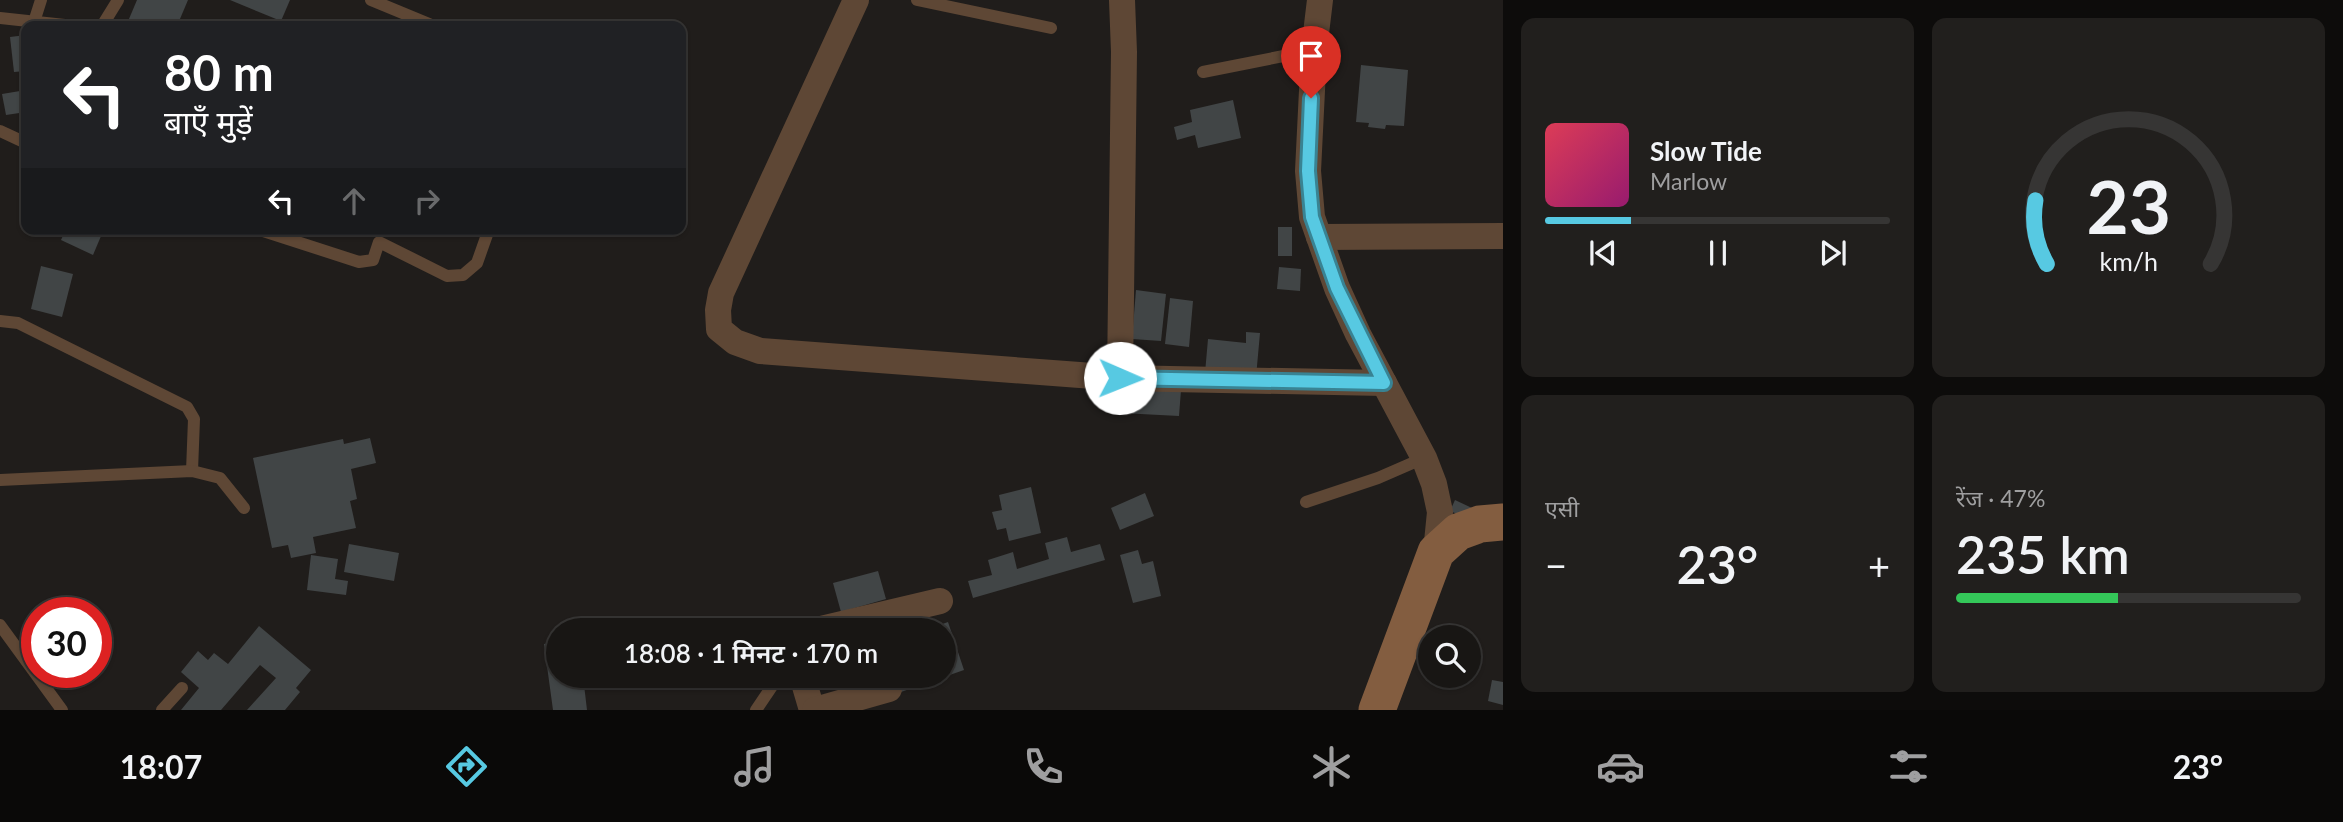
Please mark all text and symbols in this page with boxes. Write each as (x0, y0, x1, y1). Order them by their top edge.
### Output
pin (1281, 26, 1341, 98)
icon: arrive (1292, 37, 1330, 75)
text: 80 m (164, 43, 274, 101)
icon: left (49, 49, 140, 140)
text: बाएँ मुड़ें (164, 102, 253, 141)
text: Slow Tide (1650, 135, 1762, 167)
text: 23 (2086, 162, 2171, 250)
text: Marlow (1650, 167, 1727, 195)
icon: left (262, 182, 300, 220)
icon: ahead (335, 182, 373, 220)
icon: right (408, 182, 446, 220)
icon: previous (1584, 234, 1622, 272)
icon: pause (1699, 234, 1737, 272)
icon: next (1814, 234, 1852, 272)
text: km/h (2099, 246, 2158, 276)
position arrow (1083, 341, 1157, 415)
text: रेंज · 47% (1956, 484, 2045, 512)
text: एसी (1545, 494, 1579, 522)
text: 235 km (1956, 523, 2130, 585)
text: 23° (1677, 533, 1758, 595)
text: − (1545, 542, 1567, 588)
text: + (1868, 542, 1890, 588)
speed limit sign: 30 (21, 597, 112, 688)
map controls (1418, 625, 1481, 688)
button: search (1418, 625, 1481, 688)
text: 18:08 · 1 मिनट · 170 m (624, 637, 878, 669)
icon: directions (442, 742, 491, 791)
icon: music (730, 742, 779, 791)
icon: phone (1019, 742, 1068, 791)
icon: climate (1307, 742, 1356, 791)
icon: car (1596, 742, 1645, 791)
icon: filters (1884, 742, 1933, 791)
text: 18:07 (120, 747, 202, 786)
text: 23° (2173, 747, 2223, 786)

